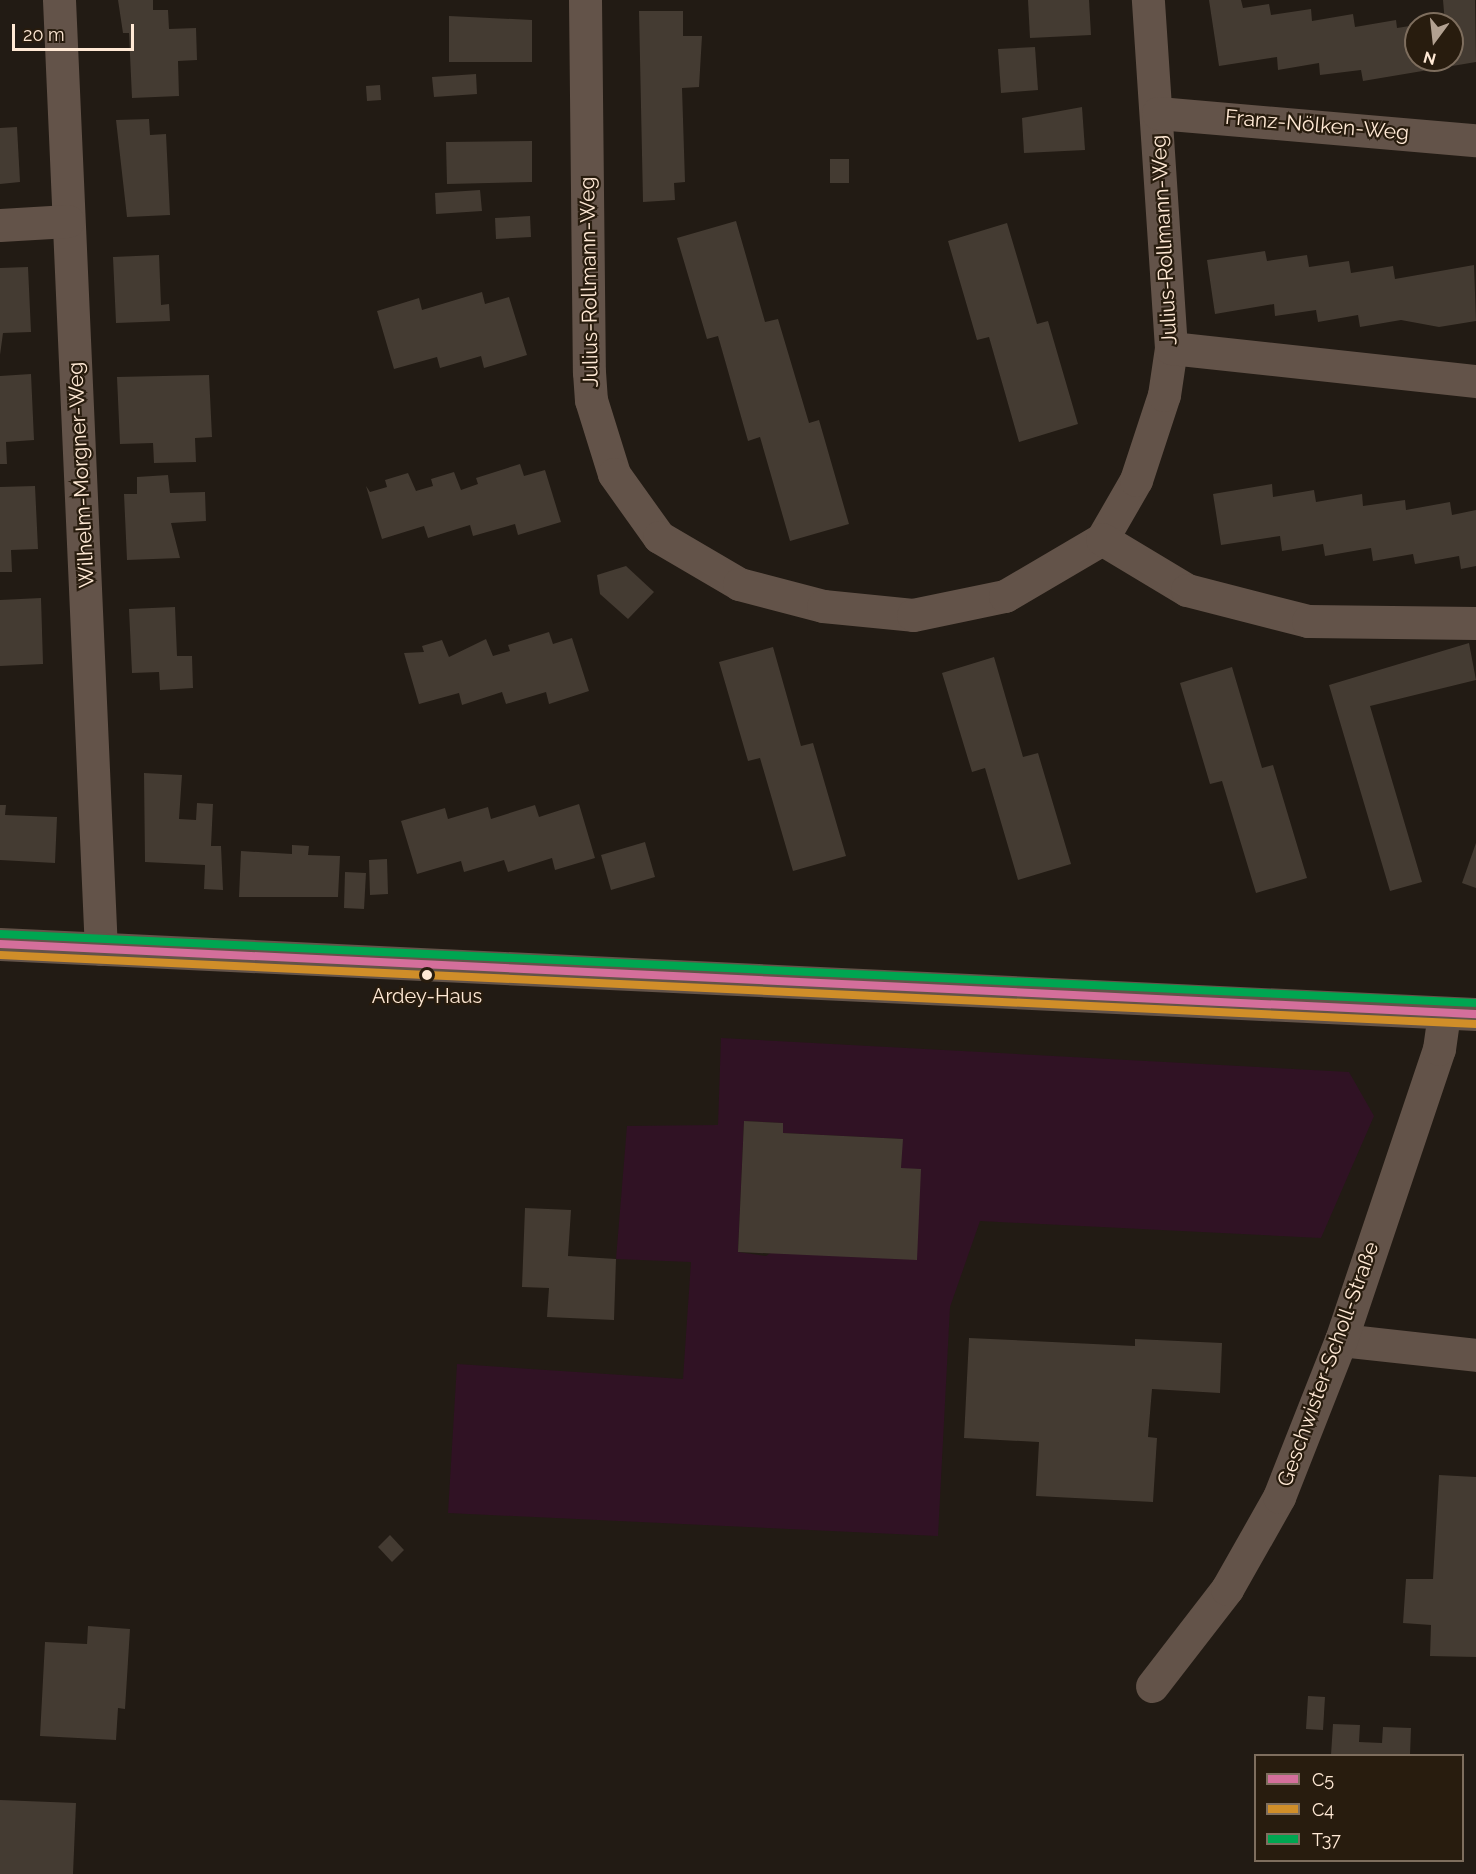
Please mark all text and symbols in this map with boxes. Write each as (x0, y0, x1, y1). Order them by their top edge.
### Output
scale bar (15, 12, 136, 50)
north arrow (1404, 12, 1464, 72)
text: 20 m (23, 24, 65, 45)
text: N (1421, 47, 1438, 69)
street label: Franz-Nölken-Weg (1224, 104, 1410, 146)
street label: Julius-Rollmann-Weg (1146, 134, 1182, 346)
street label: Julius-Rollmann-Weg (575, 176, 603, 388)
street label: Wilhelm-Morgner-Weg (62, 361, 100, 589)
marker: Ardey-Haus (421, 969, 433, 981)
place label: Ardey-Haus (372, 984, 482, 1008)
street label: Geschwister-Scholl-Straße (1272, 1238, 1384, 1490)
legend (1254, 1754, 1464, 1862)
text: C5 (1312, 1769, 1334, 1790)
text: C4 (1312, 1799, 1334, 1820)
text: T37 (1312, 1829, 1341, 1850)

